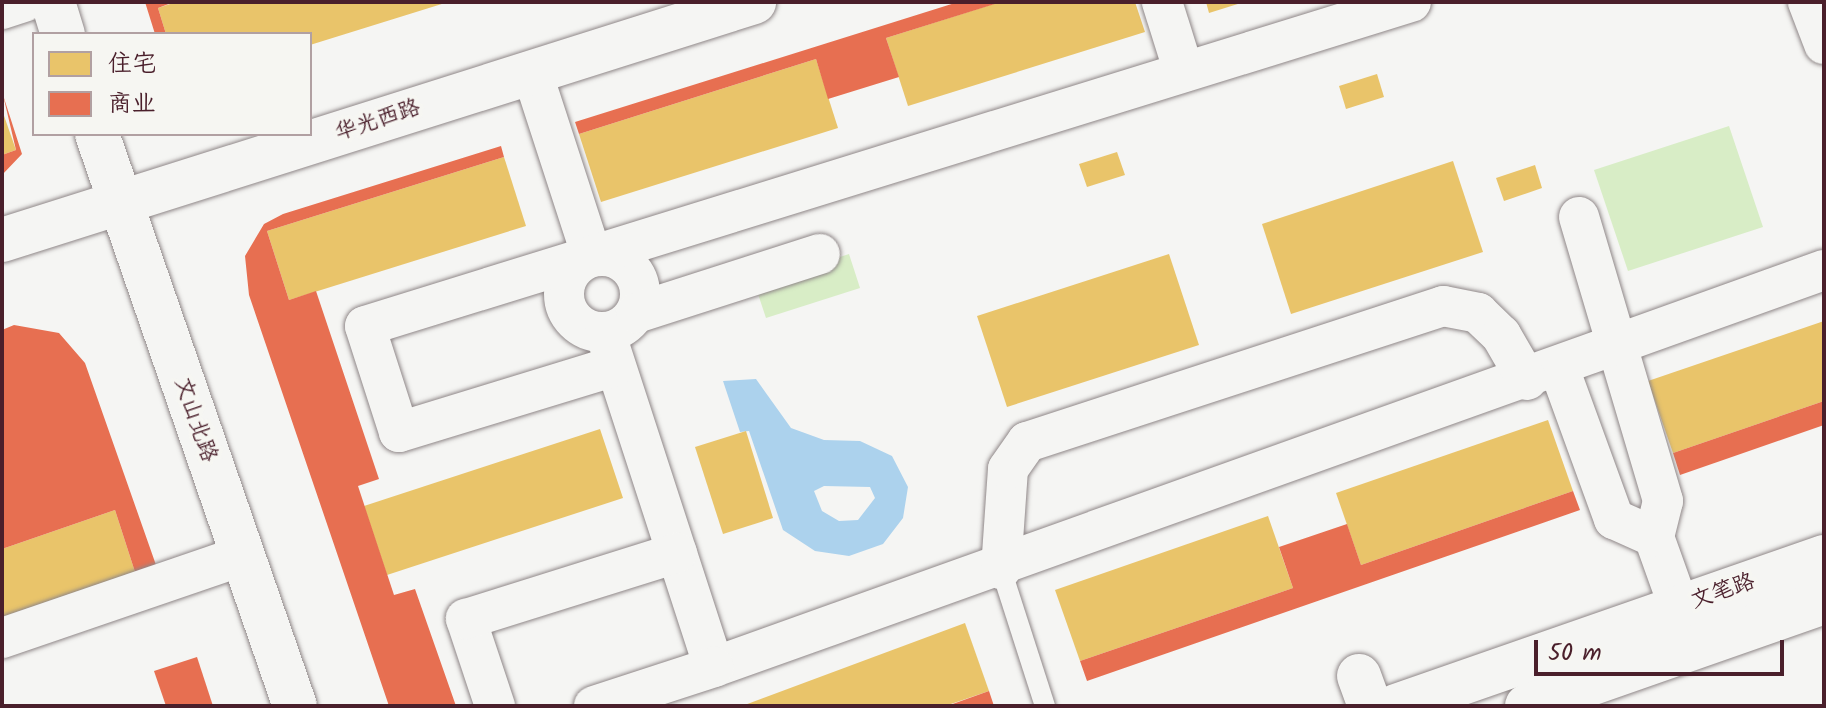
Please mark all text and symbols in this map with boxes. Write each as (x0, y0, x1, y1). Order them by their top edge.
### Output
legend (32, 32, 312, 136)
text: 住宅 (108, 45, 156, 84)
text: 商业 (108, 85, 156, 124)
street label: 华光西路 (332, 95, 424, 147)
street label: 文山北路 (168, 374, 222, 466)
street label: 文笔路 (1688, 569, 1758, 615)
scale bar (1538, 624, 1788, 674)
text: 50 m (1548, 634, 1602, 673)

